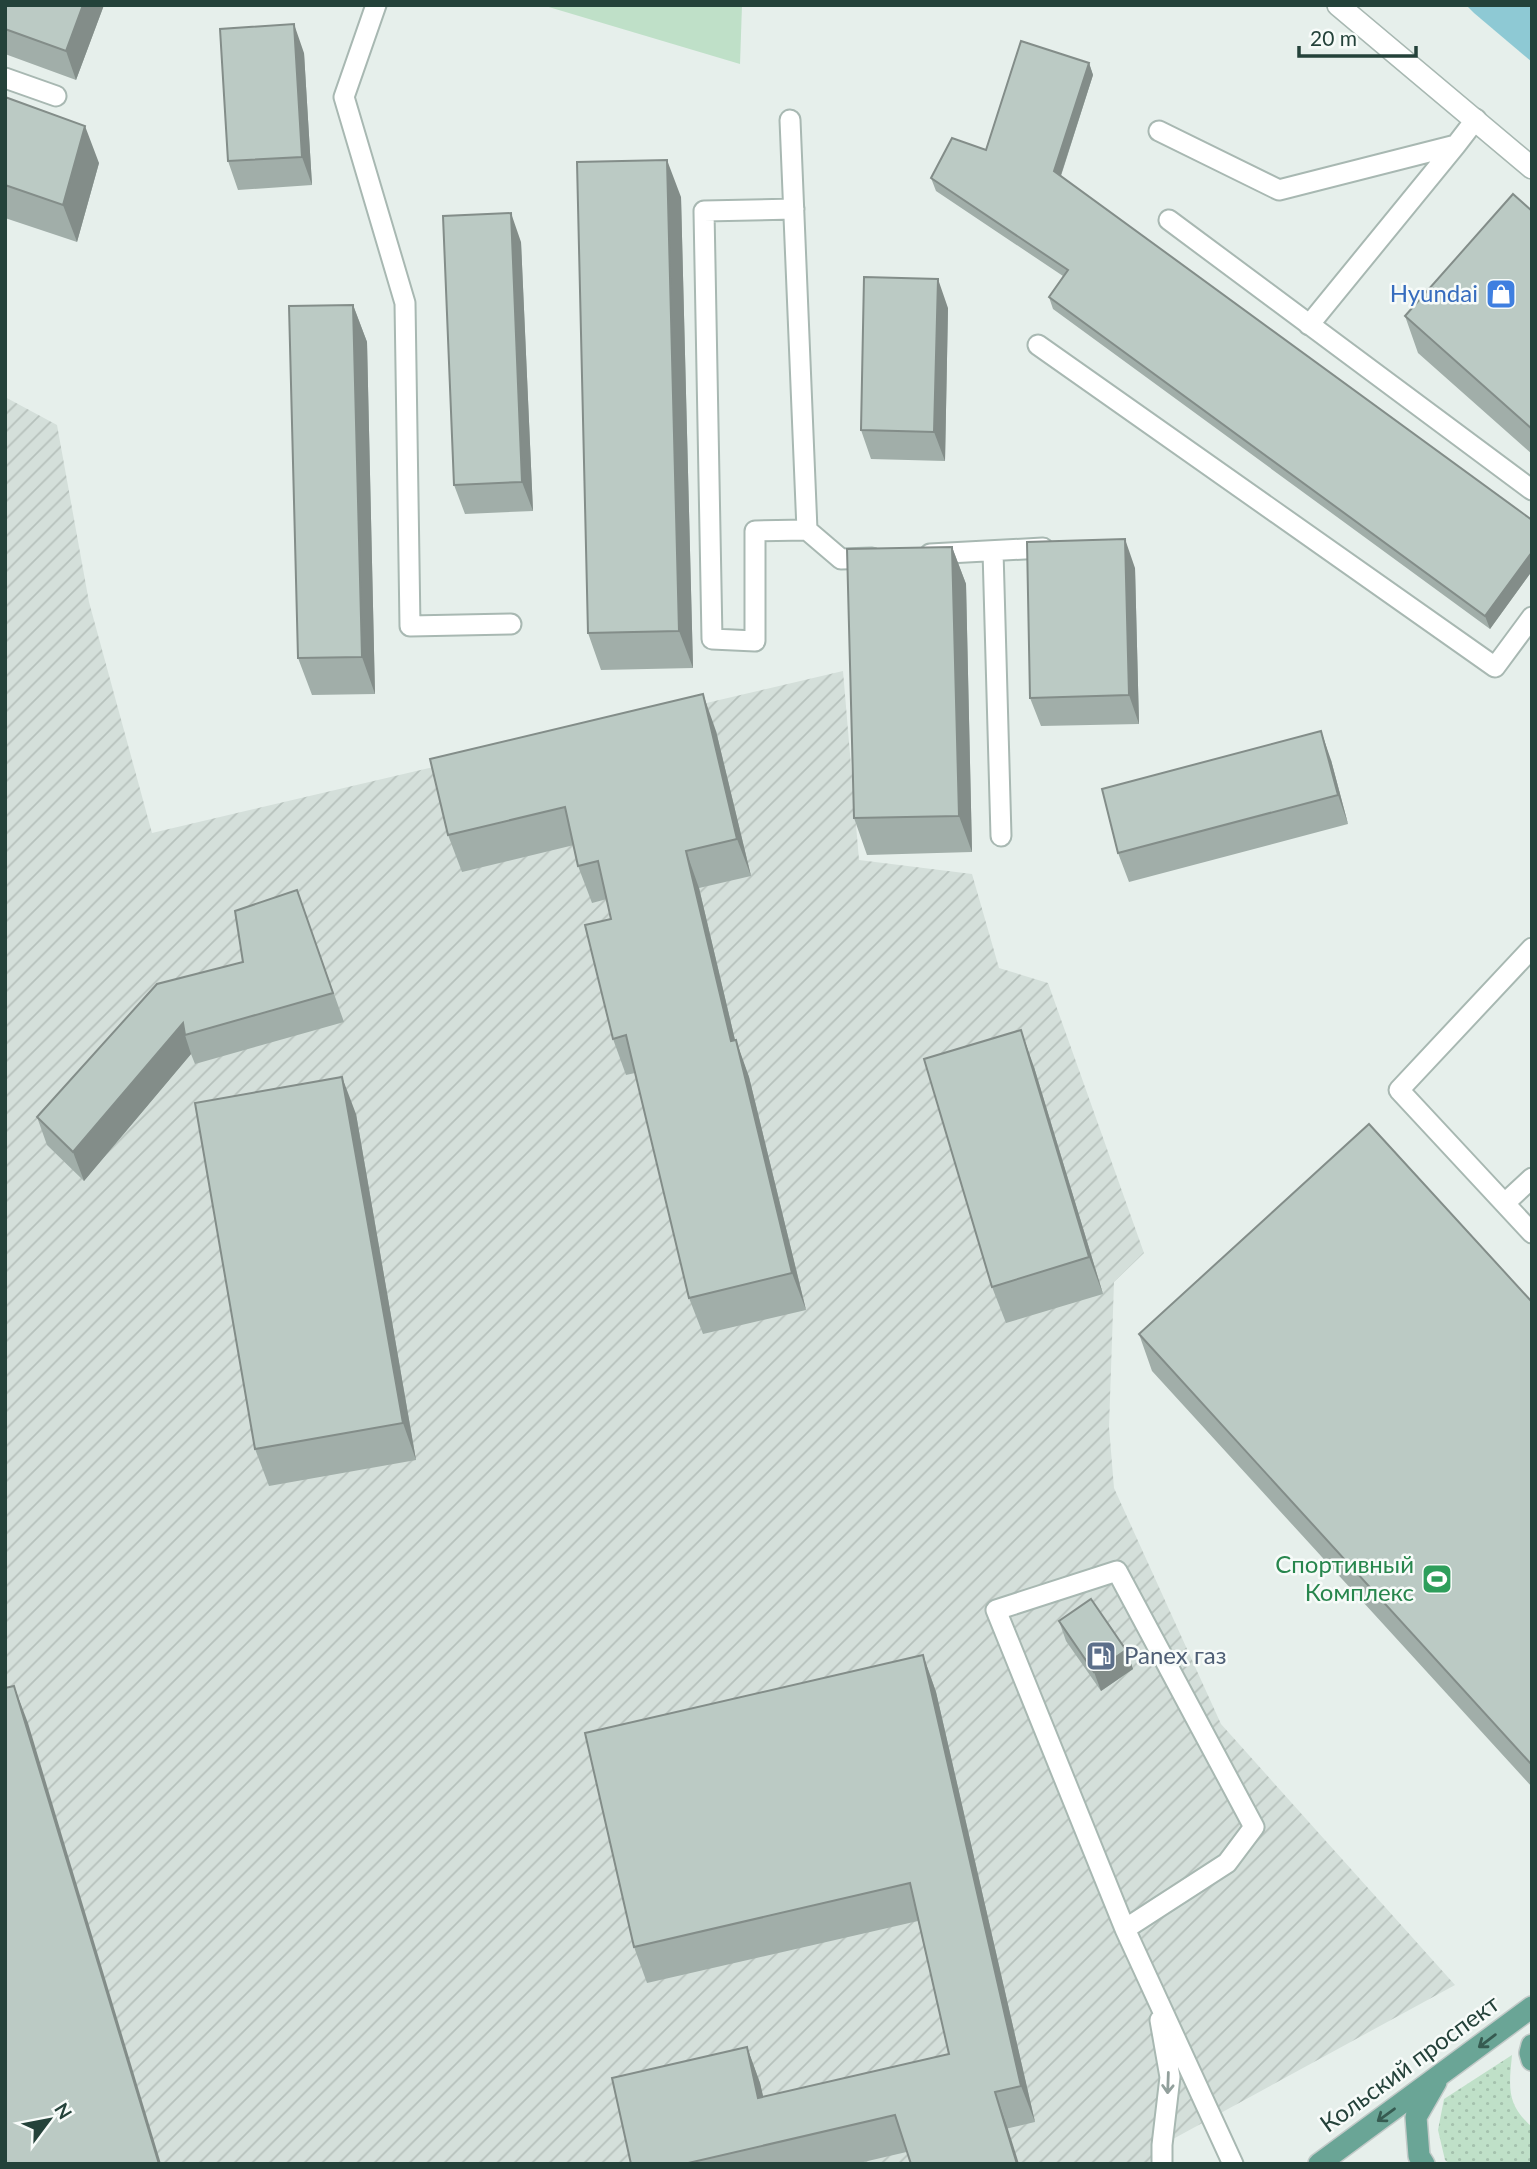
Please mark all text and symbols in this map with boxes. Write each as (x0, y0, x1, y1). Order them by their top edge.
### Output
scale bar (1299, 14, 1416, 58)
text: 20 m (1310, 25, 1357, 50)
shop icon: Hyundai (1484, 277, 1518, 311)
place label: Hyundai (1390, 278, 1478, 307)
place label: Спортивный Комплекс (1275, 1549, 1414, 1606)
sports icon: Спортивный Комплекс (1420, 1562, 1454, 1596)
fuel station icon: Panex газ (1084, 1639, 1118, 1673)
place label: Panex газ (1124, 1640, 1226, 1669)
street label: Кольский проспект (1314, 1988, 1504, 2138)
one-way arrow (1478, 2033, 1496, 2048)
one-way arrow (1162, 2071, 1175, 2094)
north arrow (14, 2085, 84, 2155)
text: N (50, 2098, 77, 2123)
one-way arrow (1377, 2108, 1396, 2122)

